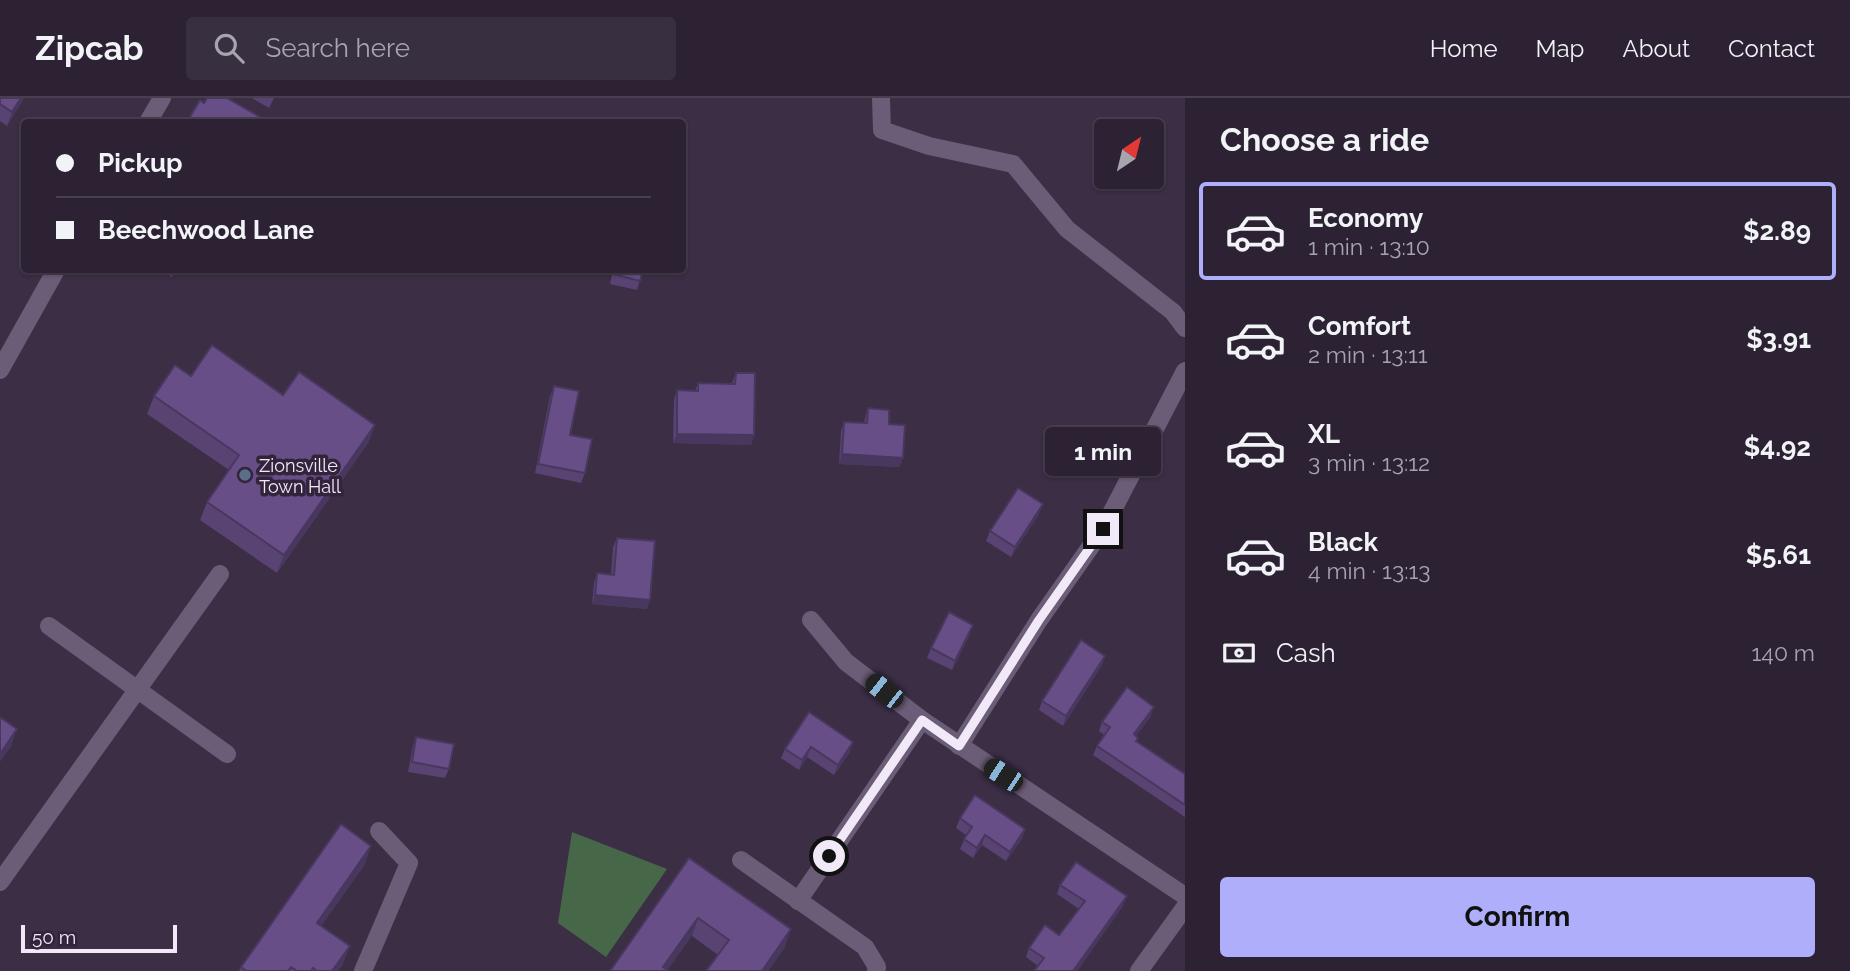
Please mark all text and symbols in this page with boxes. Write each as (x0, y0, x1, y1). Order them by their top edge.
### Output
search box (186, 17, 676, 80)
text: Zipcab (35, 29, 144, 68)
icon: search (210, 29, 248, 67)
text: Search here (266, 33, 410, 63)
text: Home (1430, 34, 1498, 63)
text: Map (1536, 34, 1584, 63)
text: About (1622, 34, 1690, 63)
text: Contact (1728, 34, 1815, 63)
north arrow (1094, 119, 1164, 189)
map controls (1094, 119, 1164, 189)
text: Choose a ride (1220, 121, 1429, 158)
text: Pickup (98, 148, 183, 178)
icon: car (1224, 200, 1287, 263)
text: Economy (1308, 203, 1423, 233)
text: Beechwood Lane (98, 215, 314, 245)
text: $2.89 (1743, 216, 1811, 246)
text: 1 min · 13:10 (1308, 233, 1430, 260)
icon: car (1224, 308, 1287, 371)
text: Comfort (1308, 311, 1411, 341)
text: $3.91 (1746, 324, 1811, 354)
text: 2 min · 13:11 (1308, 341, 1428, 368)
icon: car (1224, 416, 1287, 479)
text: XL (1308, 419, 1340, 449)
callout: 1 min (1045, 428, 1161, 476)
text: $4.92 (1744, 432, 1811, 462)
text: 1 min (1074, 438, 1132, 465)
text: 3 min · 13:12 (1308, 449, 1430, 476)
place label: Zionsville Town Hall (259, 455, 341, 497)
marker: Zionsville Town Hall (237, 467, 253, 483)
route end (1087, 513, 1119, 545)
icon: car (1224, 524, 1287, 587)
text: Black (1308, 527, 1378, 557)
text: $5.61 (1746, 540, 1811, 570)
text: 4 min · 13:13 (1308, 557, 1431, 584)
icon: cash (1220, 634, 1258, 672)
text: Cash (1276, 638, 1336, 668)
text: 140 m (1752, 639, 1815, 666)
car (861, 670, 908, 712)
car (980, 755, 1027, 795)
route start (813, 840, 845, 872)
button: Confirm (1220, 877, 1815, 957)
scale bar (21, 922, 177, 954)
text: 50 m (32, 926, 76, 948)

